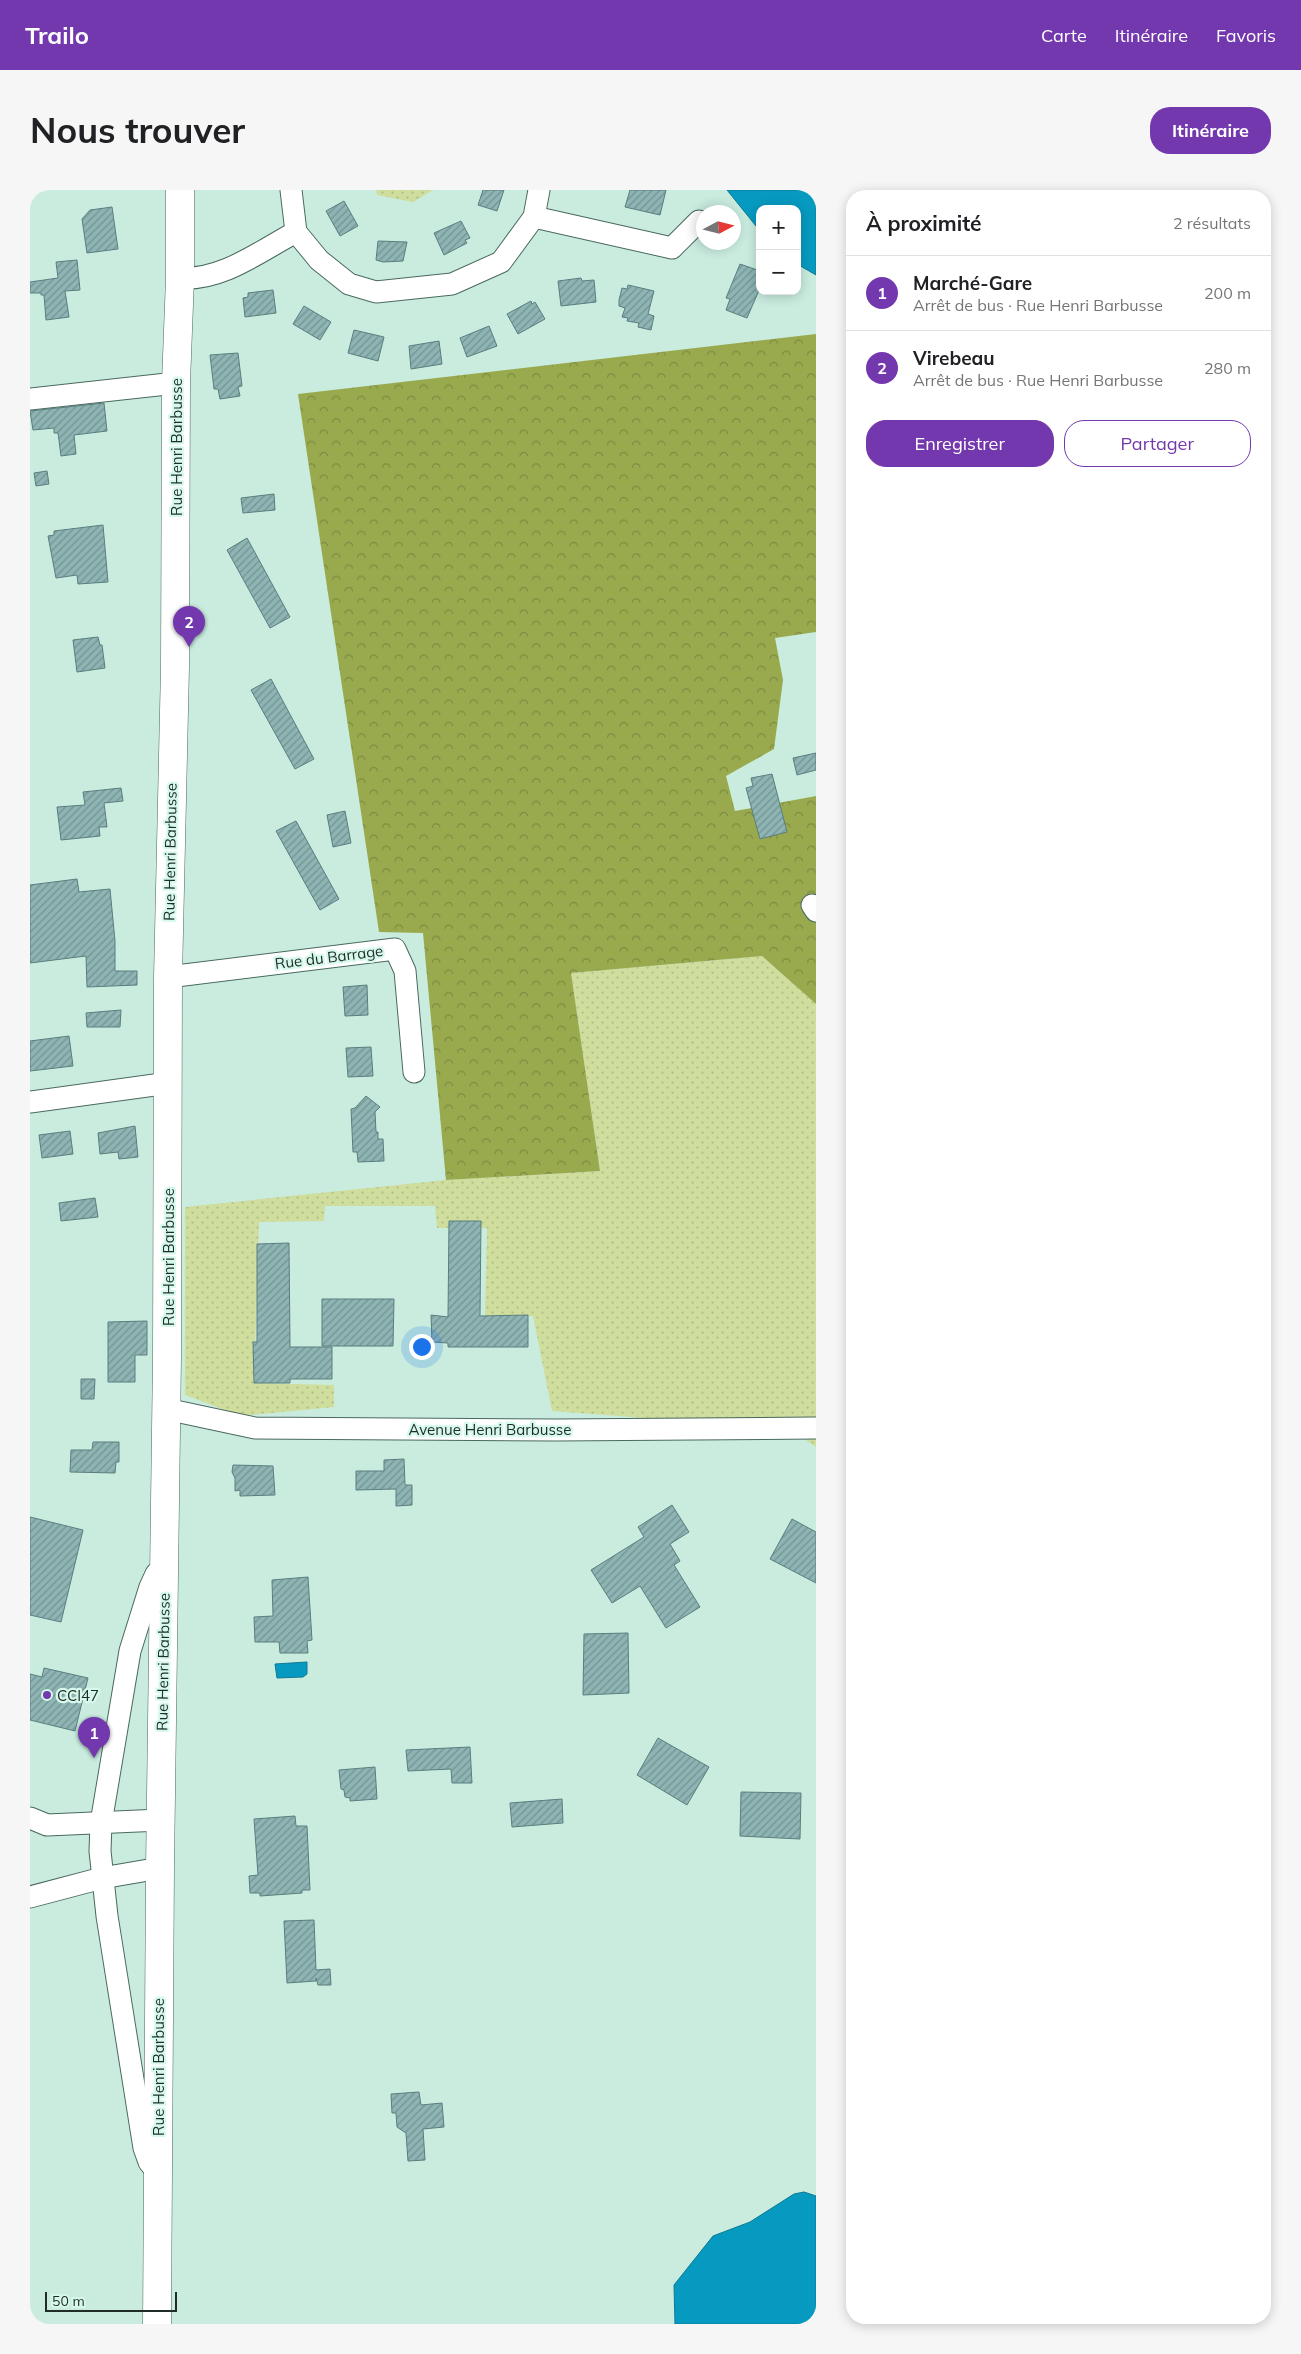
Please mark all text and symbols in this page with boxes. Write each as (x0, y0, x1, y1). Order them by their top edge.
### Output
text: Trailo (25, 20, 89, 50)
text: Carte (1041, 24, 1087, 47)
text: Itinéraire (1115, 24, 1188, 47)
text: Favoris (1216, 24, 1276, 47)
button: Itinéraire (1150, 107, 1271, 154)
text: Nous trouver (30, 108, 245, 152)
north arrow (696, 205, 741, 250)
map controls (756, 205, 801, 295)
button: + (756, 205, 801, 250)
text: À proximité (866, 210, 982, 236)
text: 2 résultats (1173, 213, 1251, 233)
button: − (756, 250, 801, 295)
text: Marché-Gare (913, 271, 1032, 295)
text: 1 (877, 283, 887, 303)
text: 200 m (1204, 283, 1251, 303)
text: Arrêt de bus · Rue Henri Barbusse (913, 295, 1163, 315)
text: Virebeau (913, 346, 995, 370)
text: 2 (877, 358, 887, 378)
text: 280 m (1204, 358, 1251, 378)
text: Arrêt de bus · Rue Henri Barbusse (913, 370, 1163, 390)
street label: Rue Henri Barbusse (167, 378, 186, 516)
button: Enregistrer (866, 420, 1054, 467)
button: Partager (1064, 420, 1251, 467)
pin: 2 (173, 606, 205, 647)
street label: Rue Henri Barbusse (159, 783, 181, 921)
street label: Rue du Barrage (274, 941, 384, 973)
street label: Rue Henri Barbusse (159, 1188, 178, 1326)
your location (409, 1334, 435, 1360)
street label: Avenue Henri Barbusse (409, 1420, 571, 1439)
street label: Rue Henri Barbusse (152, 1593, 174, 1731)
place label: CCI47 (57, 1686, 99, 1705)
marker: CCI47 (41, 1689, 53, 1701)
pin: 1 (78, 1717, 110, 1758)
street label: Rue Henri Barbusse (149, 1998, 168, 2136)
scale bar (45, 2289, 178, 2312)
text: 50 m (52, 2292, 85, 2310)

